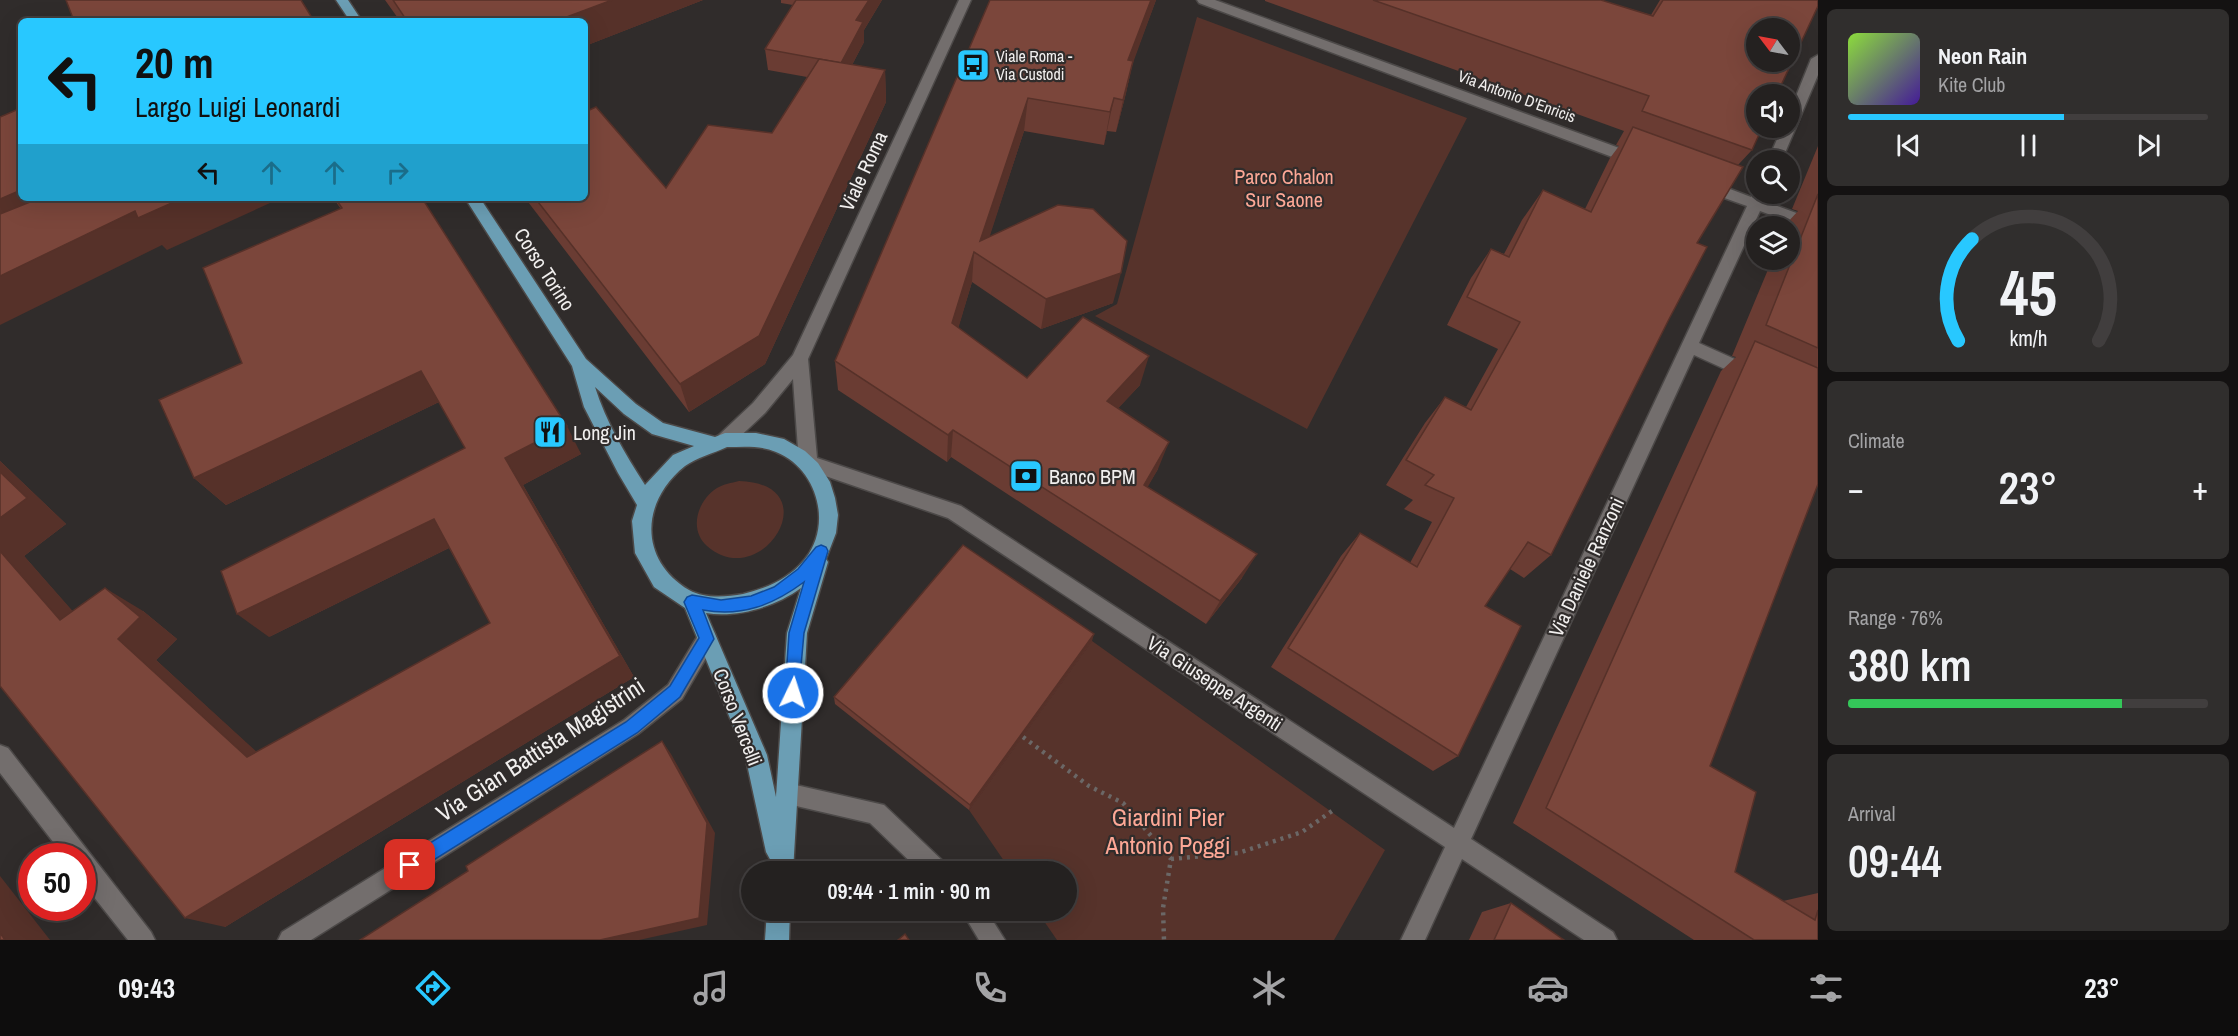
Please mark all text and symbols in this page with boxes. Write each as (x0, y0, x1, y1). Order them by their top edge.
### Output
north arrow (1746, 18, 1800, 72)
map controls (1746, 18, 1800, 270)
text: 20 m (135, 35, 214, 91)
text: Neon Rain (1938, 41, 2027, 71)
icon: left (36, 42, 114, 120)
place label: Viale Roma - Via Custodi (996, 45, 1073, 85)
bus stop icon: Viale Roma - Via Custodi (955, 47, 991, 83)
street label: Via Antonio D'Enricis (1455, 64, 1579, 128)
text: Kite Club (1938, 71, 2005, 98)
button: sound (1746, 84, 1800, 138)
text: Largo Luigi Leonardi (135, 89, 341, 125)
street label: Viale Roma (833, 127, 893, 215)
icon: previous (1892, 129, 1925, 162)
icon: pause (2012, 129, 2045, 162)
icon: next (2132, 129, 2165, 162)
button: search (1746, 150, 1800, 204)
icon: left (192, 156, 225, 189)
icon: ahead (255, 156, 288, 189)
icon: ahead (318, 156, 351, 189)
icon: right (381, 156, 414, 189)
park label: Parco Chalon Sur Saone (1234, 163, 1334, 213)
button: layers (1746, 216, 1800, 270)
street label: Corso Torino (508, 222, 582, 316)
text: 45 (2000, 250, 2056, 334)
text: km/h (2009, 324, 2047, 353)
restaurant icon: Long Jin (532, 414, 568, 450)
place label: Long Jin (573, 419, 636, 446)
text: Climate (1848, 427, 1905, 454)
text: 23° (1998, 457, 2058, 518)
bank icon: Banco BPM (1008, 458, 1044, 494)
place label: Banco BPM (1049, 463, 1136, 490)
text: − (1848, 466, 1864, 510)
text: + (2192, 466, 2208, 510)
street label: Via Daniele Ranzoni (1542, 493, 1630, 641)
text: Range · 76% (1848, 604, 1943, 631)
street label: Via Giuseppe Argenti (1142, 629, 1288, 737)
text: 380 km (1848, 634, 1972, 695)
position arrow (761, 661, 825, 725)
street label: Corso Vercelli (707, 665, 769, 769)
street label: Via Gian Battista Magistrini (430, 670, 650, 828)
text: Arrival (1848, 800, 1895, 827)
park label: Giardini Pier Antonio Poggi (1105, 801, 1230, 861)
text: 09:44 (1848, 830, 1942, 891)
pin (384, 839, 435, 890)
speed limit sign: 50 (18, 843, 96, 921)
icon: arrive (393, 848, 426, 881)
text: 09:44 · 1 min · 90 m (827, 876, 991, 906)
icon: directions (412, 967, 454, 1009)
icon: music (690, 967, 732, 1009)
icon: phone (969, 967, 1011, 1009)
icon: climate (1248, 967, 1290, 1009)
icon: car (1527, 967, 1569, 1009)
icon: filters (1805, 967, 1847, 1009)
text: 09:43 (118, 970, 175, 1006)
text: 23° (2084, 970, 2120, 1006)

